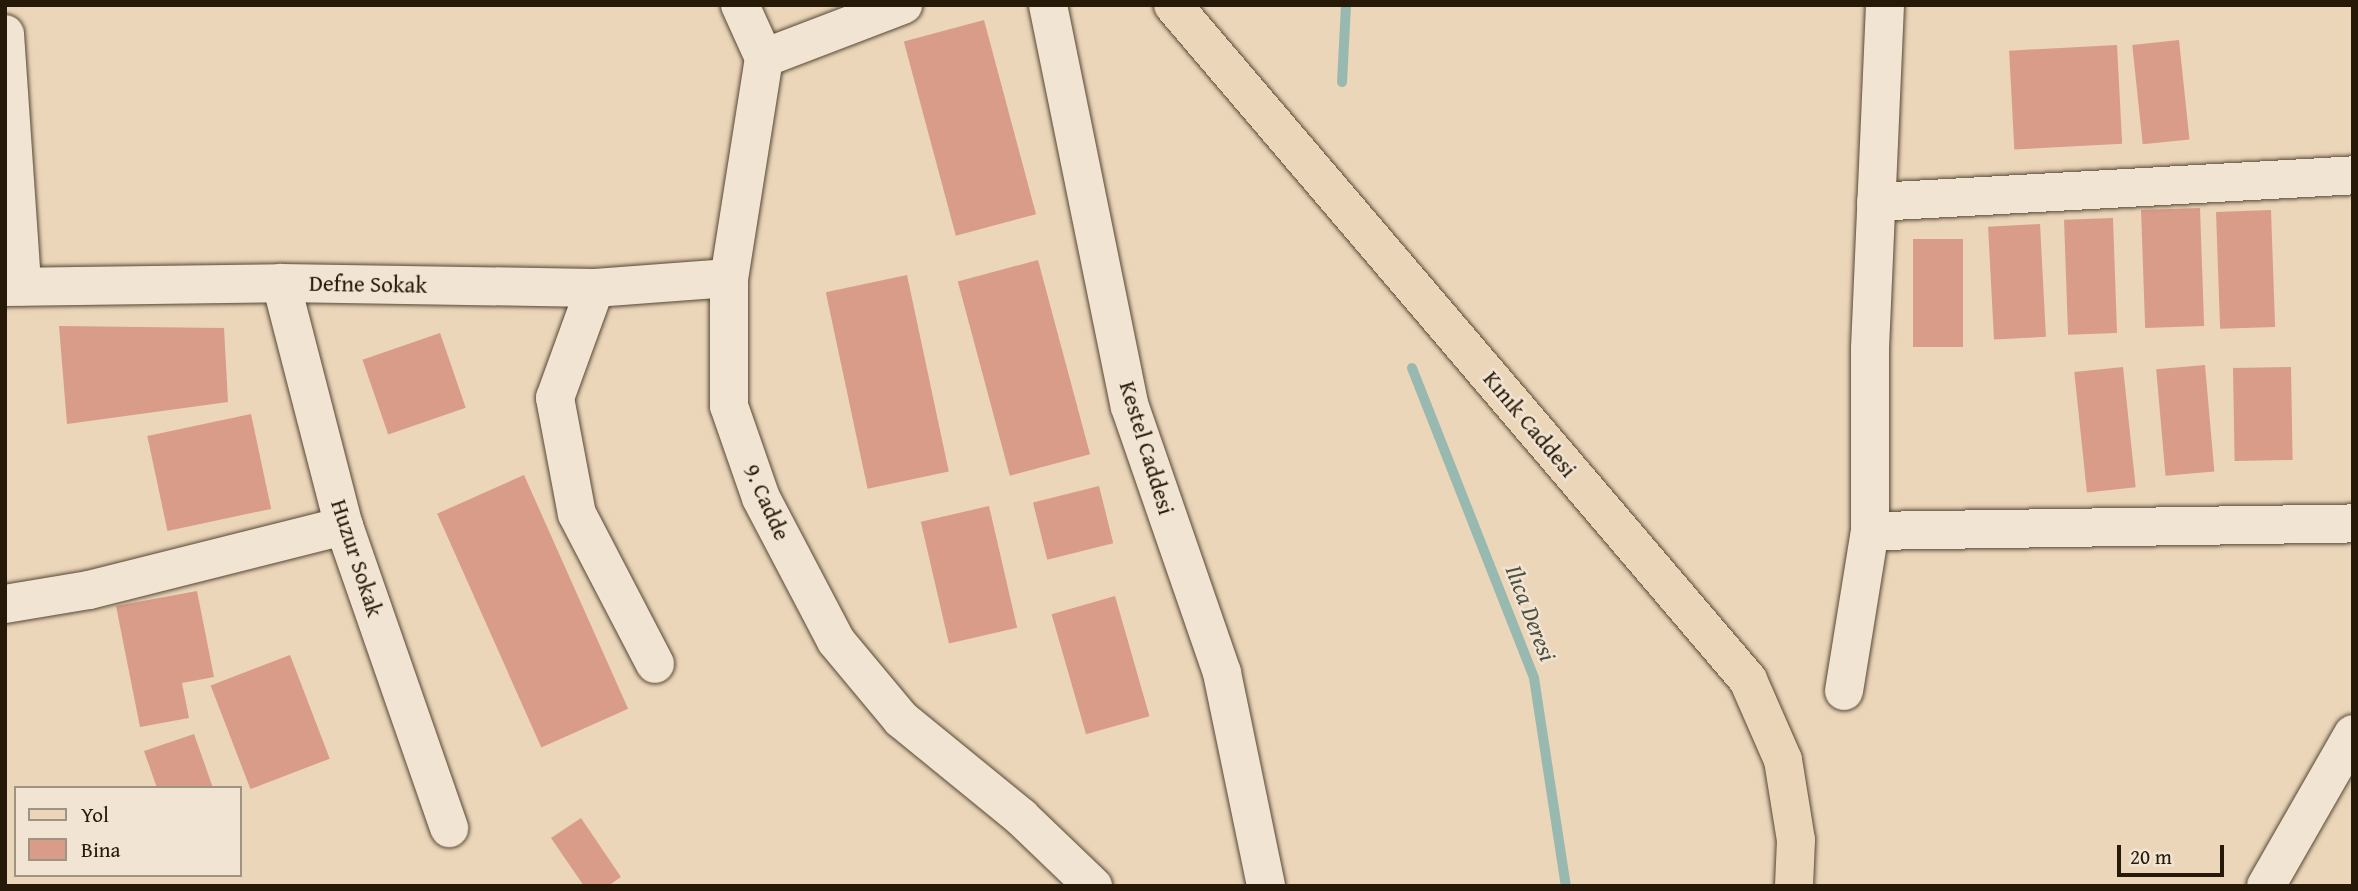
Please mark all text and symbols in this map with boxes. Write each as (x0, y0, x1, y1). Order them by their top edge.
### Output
street label: Defne Sokak (309, 269, 427, 299)
street label: Kınık Caddesi (1477, 365, 1583, 483)
street label: Kestel Caddesi (1114, 378, 1180, 518)
street label: 9. Cadde (738, 460, 796, 544)
street label: Huzur Sokak (325, 496, 389, 620)
water label: Ilıca Deresi (1500, 561, 1562, 665)
legend (14, 786, 242, 877)
text: Yol (81, 799, 109, 830)
scale bar (2120, 832, 2227, 876)
text: Bina (81, 834, 121, 865)
text: 20 m (2130, 841, 2172, 872)

